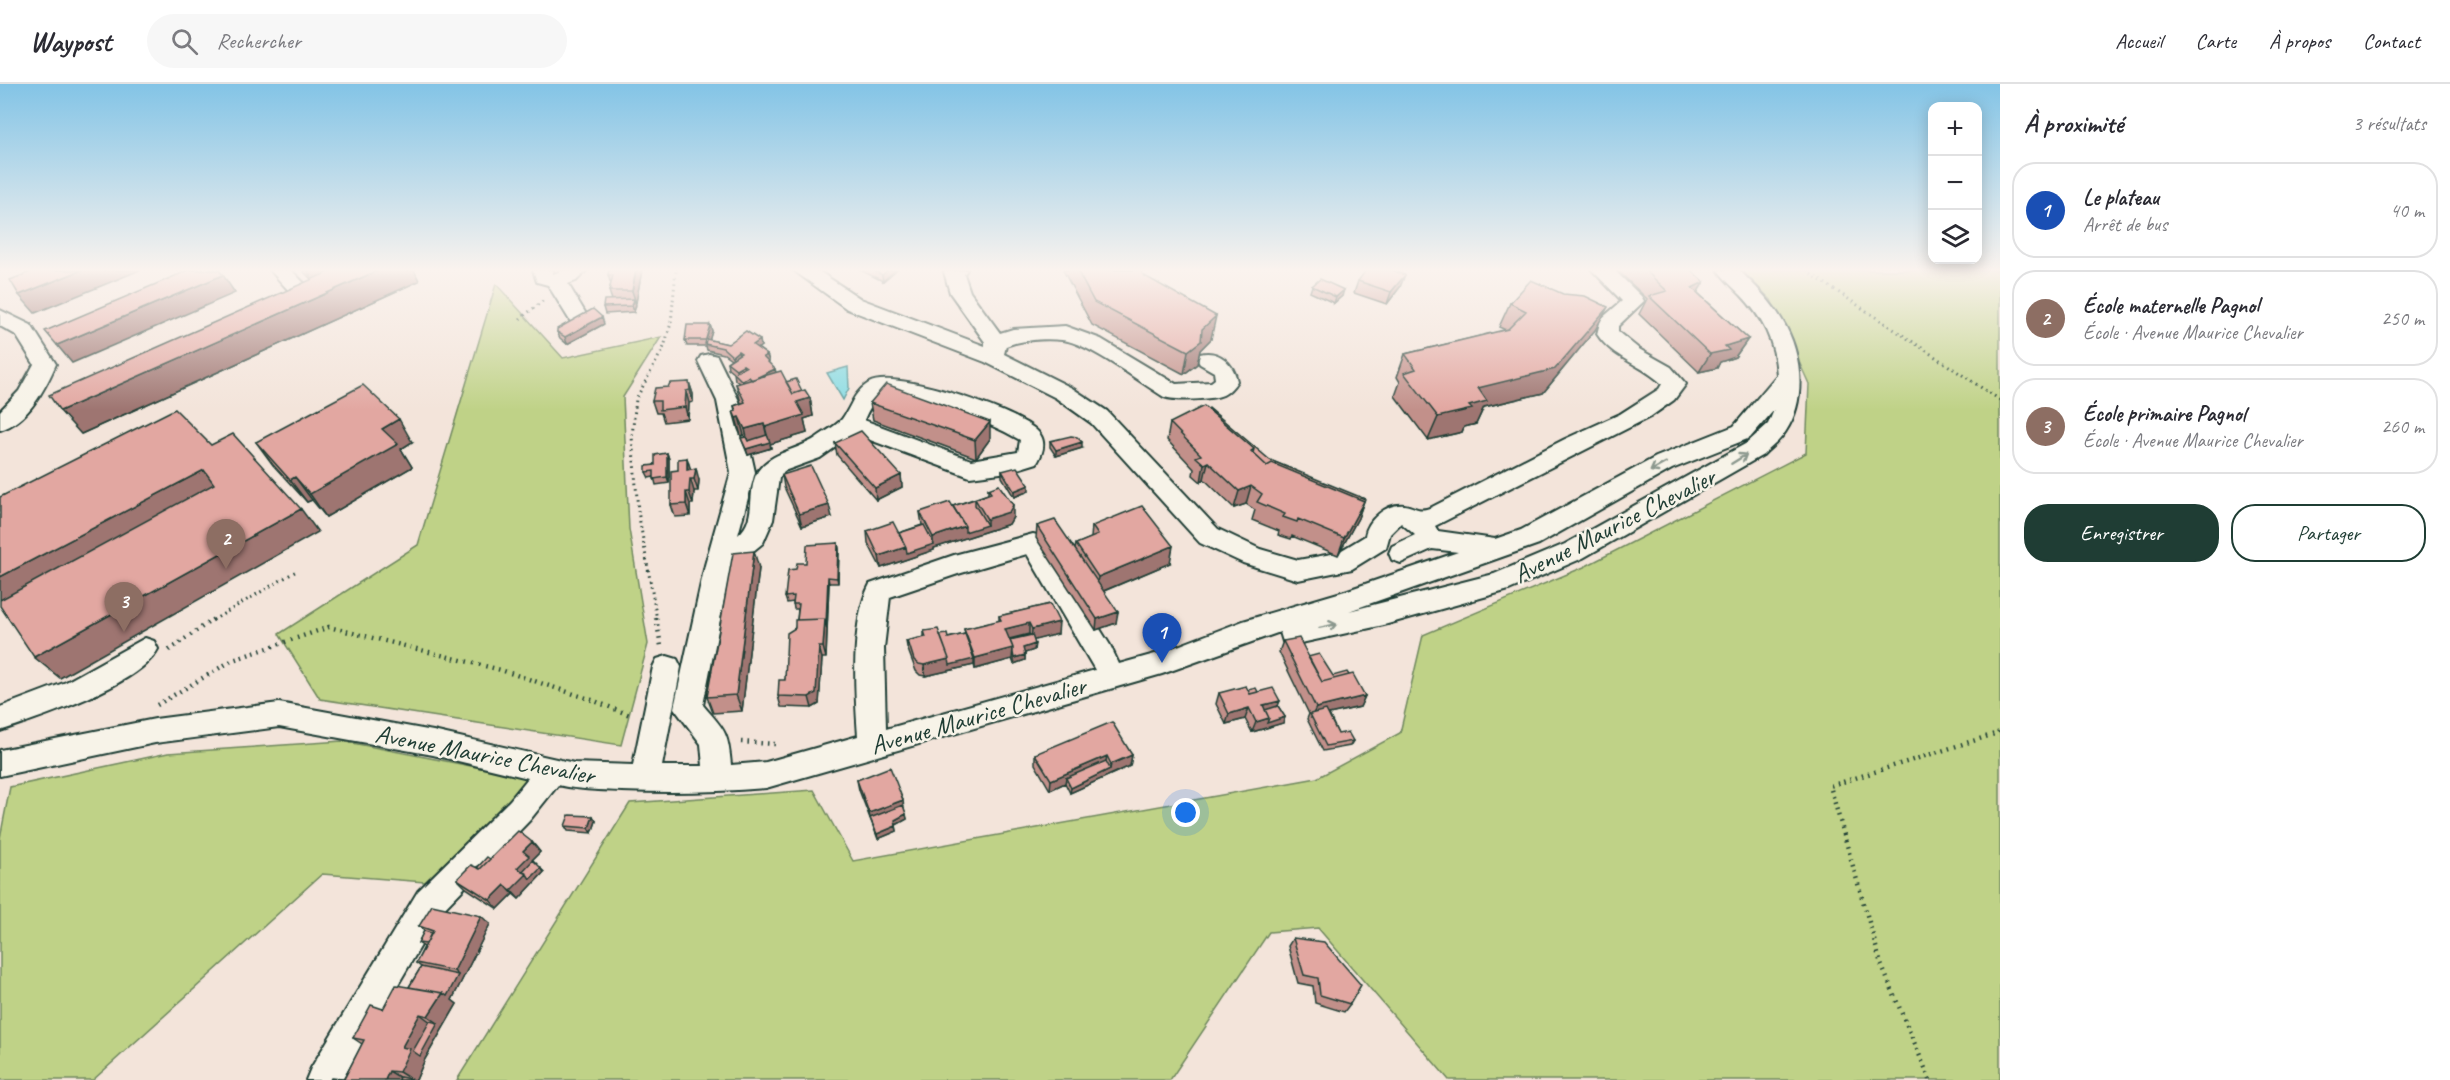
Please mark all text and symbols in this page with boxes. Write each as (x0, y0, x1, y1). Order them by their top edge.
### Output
search box (147, 14, 567, 68)
text: Waypost (30, 24, 111, 59)
icon: search (168, 25, 201, 58)
text: Rechercher (216, 27, 301, 55)
text: Accueil (2115, 28, 2163, 54)
text: Carte (2196, 28, 2236, 54)
text: À propos (2269, 28, 2330, 54)
text: Contact (2363, 28, 2420, 54)
map controls (1928, 102, 1982, 264)
button: + (1928, 102, 1982, 156)
text: À proximité (2024, 107, 2123, 140)
text: 3 résultats (2353, 111, 2426, 136)
button: − (1928, 156, 1982, 210)
text: Le plateau (2083, 184, 2159, 212)
text: 1 (2041, 198, 2050, 223)
text: 40 m (2390, 198, 2424, 223)
button: layers (1928, 210, 1982, 264)
text: Arrêt de bus (2083, 212, 2167, 237)
text: École maternelle Pagnol (2083, 292, 2259, 320)
text: 2 (2041, 306, 2050, 331)
text: 250 m (2381, 306, 2424, 331)
text: École · Avenue Maurice Chevalier (2083, 320, 2303, 345)
text: École primaire Pagnol (2083, 400, 2246, 428)
text: 3 (2041, 414, 2050, 439)
text: 260 m (2381, 414, 2424, 439)
text: École · Avenue Maurice Chevalier (2083, 428, 2303, 453)
one-way arrow (1730, 452, 1747, 464)
street label: Avenue Maurice Chevalier (1508, 459, 1723, 591)
one-way arrow (1650, 462, 1668, 473)
button: Enregistrer (2024, 504, 2219, 562)
button: Partager (2231, 504, 2426, 562)
pin: 2 (206, 520, 246, 569)
pin: 3 (104, 582, 144, 632)
pin: 1 (1142, 614, 1182, 663)
one-way arrow (1318, 620, 1337, 631)
street label: Avenue Maurice Chevalier (867, 668, 1092, 762)
street label: Avenue Maurice Chevalier (372, 717, 600, 792)
your location (1171, 798, 1200, 827)

